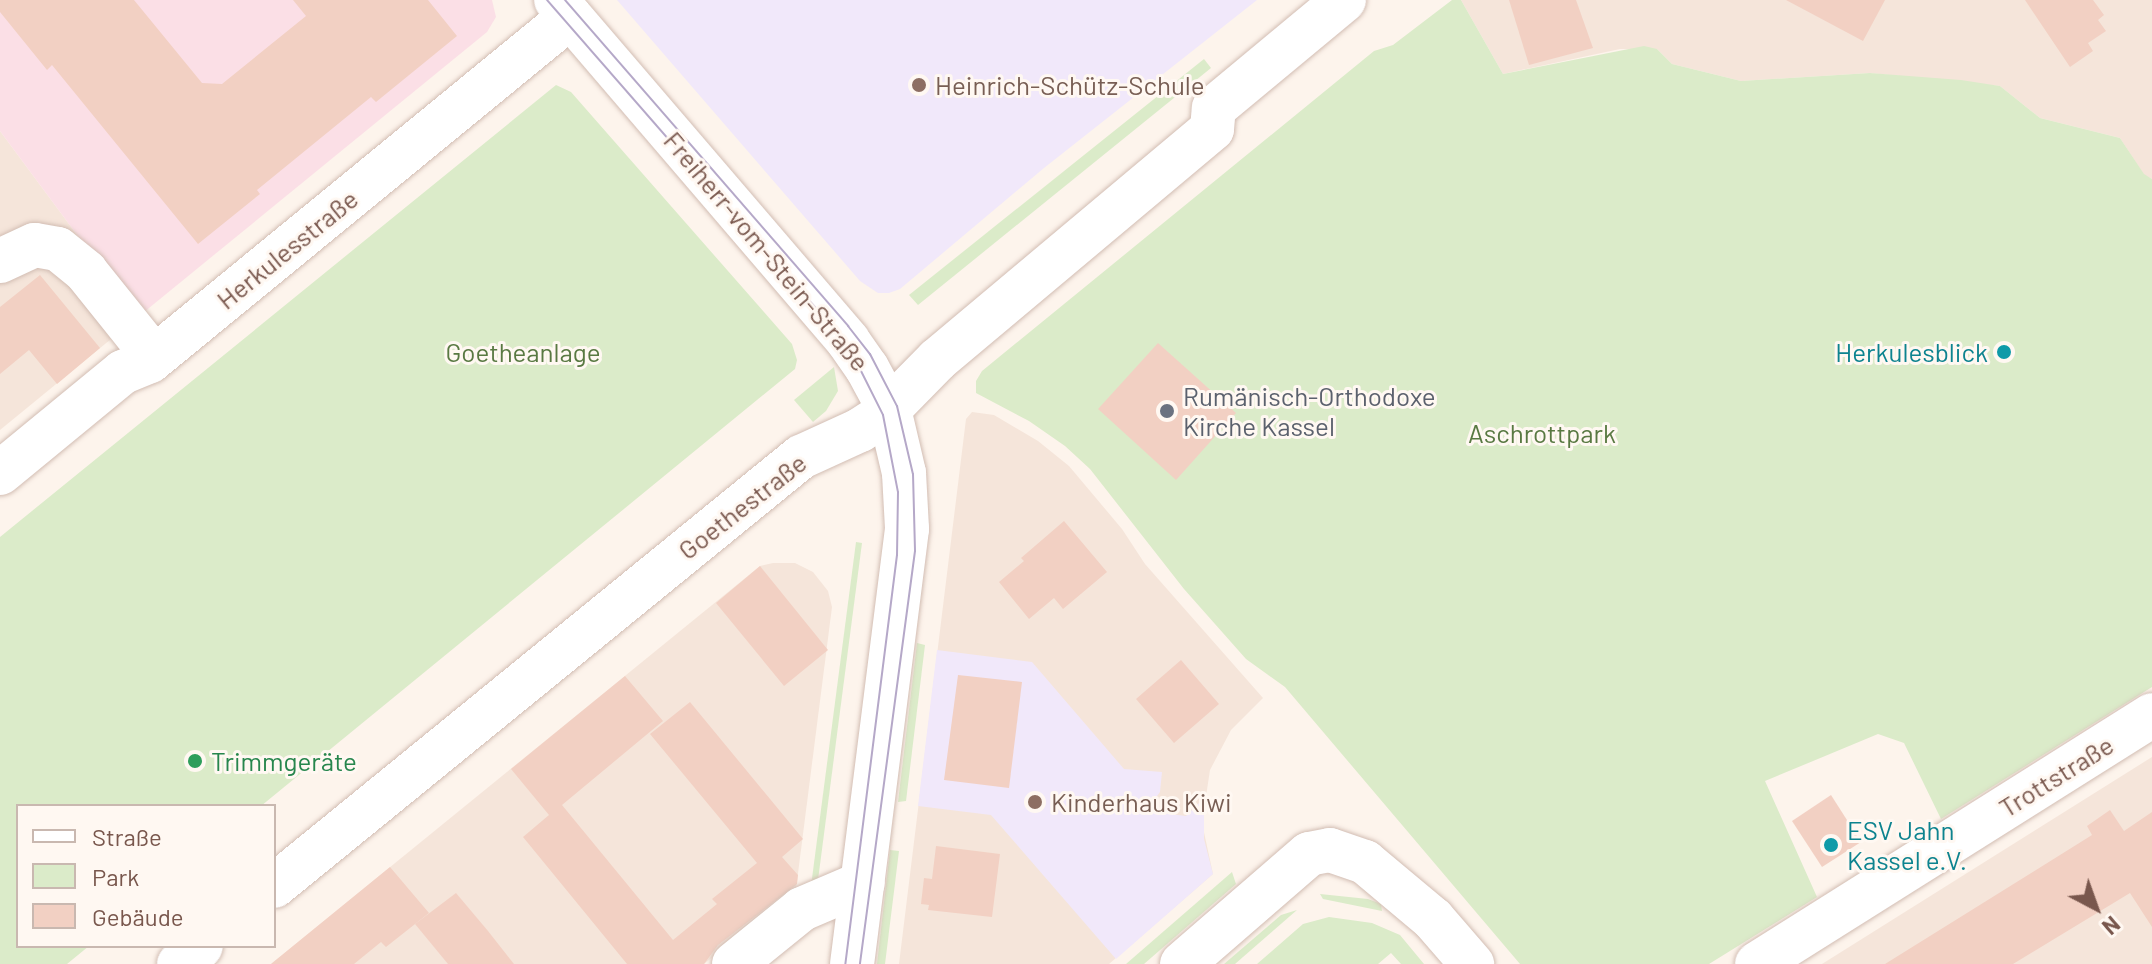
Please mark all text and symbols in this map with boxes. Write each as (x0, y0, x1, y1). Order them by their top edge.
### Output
place label: Heinrich-Schütz-Schule (935, 69, 1205, 101)
marker: Heinrich-Schütz-Schule (910, 76, 928, 94)
street label: Freiherr-vom-Stein-Straße (658, 125, 876, 377)
street label: Herkulesstraße (210, 183, 364, 315)
park label: Goetheanlage (445, 336, 601, 368)
place label: Herkulesblick (1835, 336, 1988, 368)
marker: Herkulesblick (1995, 343, 2013, 361)
place label: Rumänisch-Orthodoxe Kirche Kassel (1183, 380, 1436, 442)
marker: Rumänisch-Orthodoxe Kirche Kassel (1158, 402, 1176, 420)
park label: Aschrottpark (1468, 417, 1616, 449)
street label: Goethestraße (672, 446, 812, 566)
street label: Trottstraße (1993, 729, 2119, 823)
place label: Trimmgeräte (211, 745, 357, 777)
marker: Trimmgeräte (186, 752, 204, 770)
place label: Kinderhaus Kiwi (1051, 786, 1232, 818)
marker: Kinderhaus Kiwi (1026, 793, 1044, 811)
legend (16, 804, 276, 948)
place label: ESV Jahn Kassel e.V. (1847, 814, 1967, 876)
text: Straße (92, 822, 162, 851)
marker: ESV Jahn Kassel e.V. (1822, 836, 1840, 854)
text: Park (92, 862, 139, 891)
north arrow (2056, 868, 2136, 948)
text: Gebäude (92, 902, 184, 931)
text: N (2098, 911, 2126, 941)

